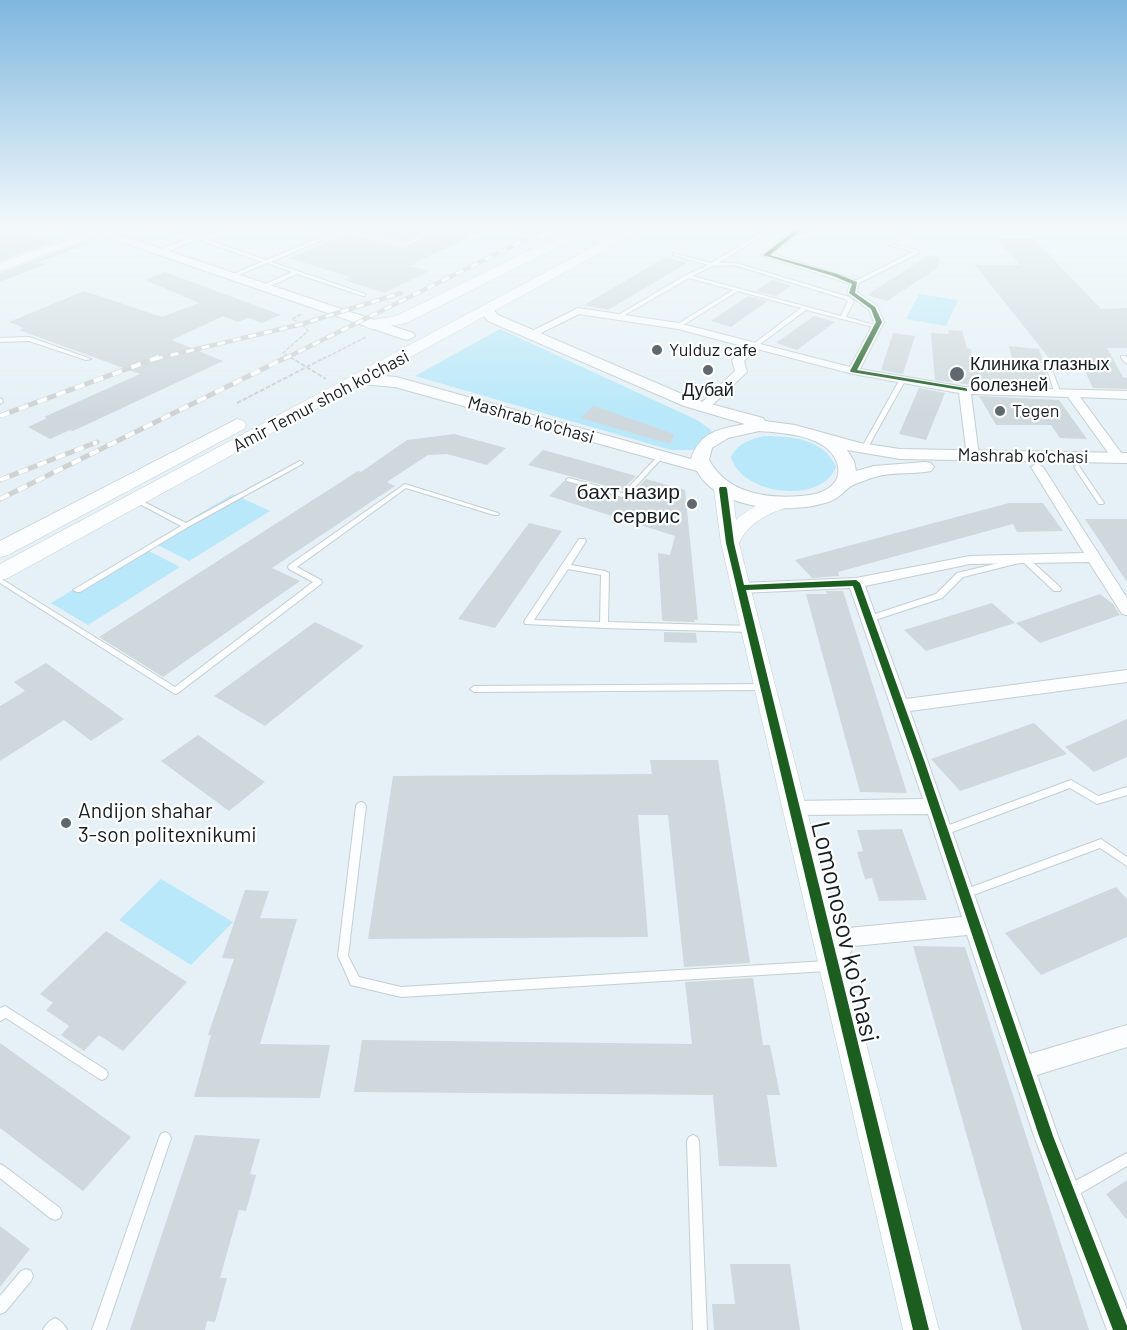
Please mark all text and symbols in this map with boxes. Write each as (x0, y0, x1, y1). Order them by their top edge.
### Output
place label: Yulduz cafe (669, 339, 757, 361)
marker: Yulduz cafe (650, 343, 664, 357)
street label: Amir Temur shoh ko'chasi (229, 345, 413, 457)
place label: Клиника глазных болезней (970, 353, 1110, 395)
marker: Дубай (701, 363, 715, 377)
marker: Клиника глазных болезней (948, 365, 966, 383)
place label: Дубай (682, 379, 734, 401)
street label: Mashrab ko'chasi (465, 392, 597, 448)
place label: Tegen (1012, 400, 1060, 422)
marker: Tegen (993, 404, 1007, 418)
street label: Mashrab ko'chasi (957, 444, 1089, 468)
place label: бахт назир сервис (577, 479, 680, 529)
marker: бахт назир сервис (685, 497, 699, 511)
place label: Andijon shahar 3-son politexnikumi (78, 798, 257, 848)
marker: Andijon shahar 3-son politexnikumi (59, 816, 73, 830)
street label: Lomonosov koʻchasi (804, 818, 886, 1046)

